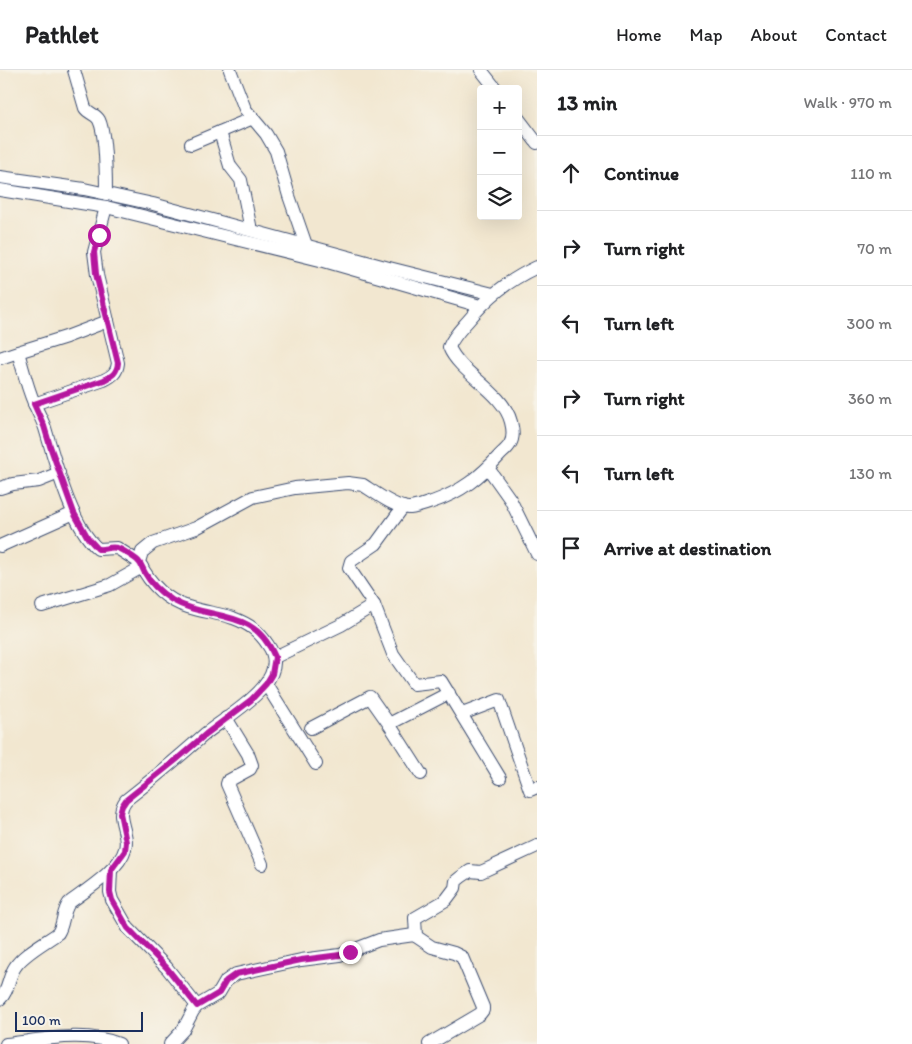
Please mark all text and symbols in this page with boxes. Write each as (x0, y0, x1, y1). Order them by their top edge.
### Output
text: Pathlet (25, 20, 99, 49)
text: Home (616, 24, 662, 46)
text: Map (690, 24, 723, 46)
text: About (751, 24, 797, 46)
text: Contact (825, 24, 887, 46)
map controls (477, 85, 522, 220)
button: + (477, 85, 522, 130)
text: 13 min (557, 90, 617, 115)
text: Walk · 970 m (804, 93, 892, 112)
button: − (477, 130, 522, 175)
icon: ahead (557, 159, 585, 187)
text: Continue (604, 162, 679, 185)
text: 110 m (850, 164, 892, 183)
button: layers (477, 175, 522, 220)
route start (88, 224, 111, 247)
icon: right (557, 234, 585, 262)
text: Turn right (604, 237, 685, 260)
text: 70 m (857, 239, 892, 258)
icon: left (557, 309, 585, 337)
text: Turn left (604, 312, 674, 335)
text: 300 m (847, 314, 892, 333)
icon: right (557, 384, 585, 412)
text: Turn right (604, 387, 685, 410)
text: 360 m (848, 389, 892, 408)
icon: left (557, 459, 585, 487)
text: Turn left (604, 462, 674, 485)
text: 130 m (849, 464, 892, 483)
icon: arrive (557, 534, 585, 562)
text: Arrive at destination (604, 537, 771, 560)
route end (339, 941, 362, 964)
scale bar (15, 1009, 142, 1032)
text: 100 m (22, 1012, 61, 1029)

